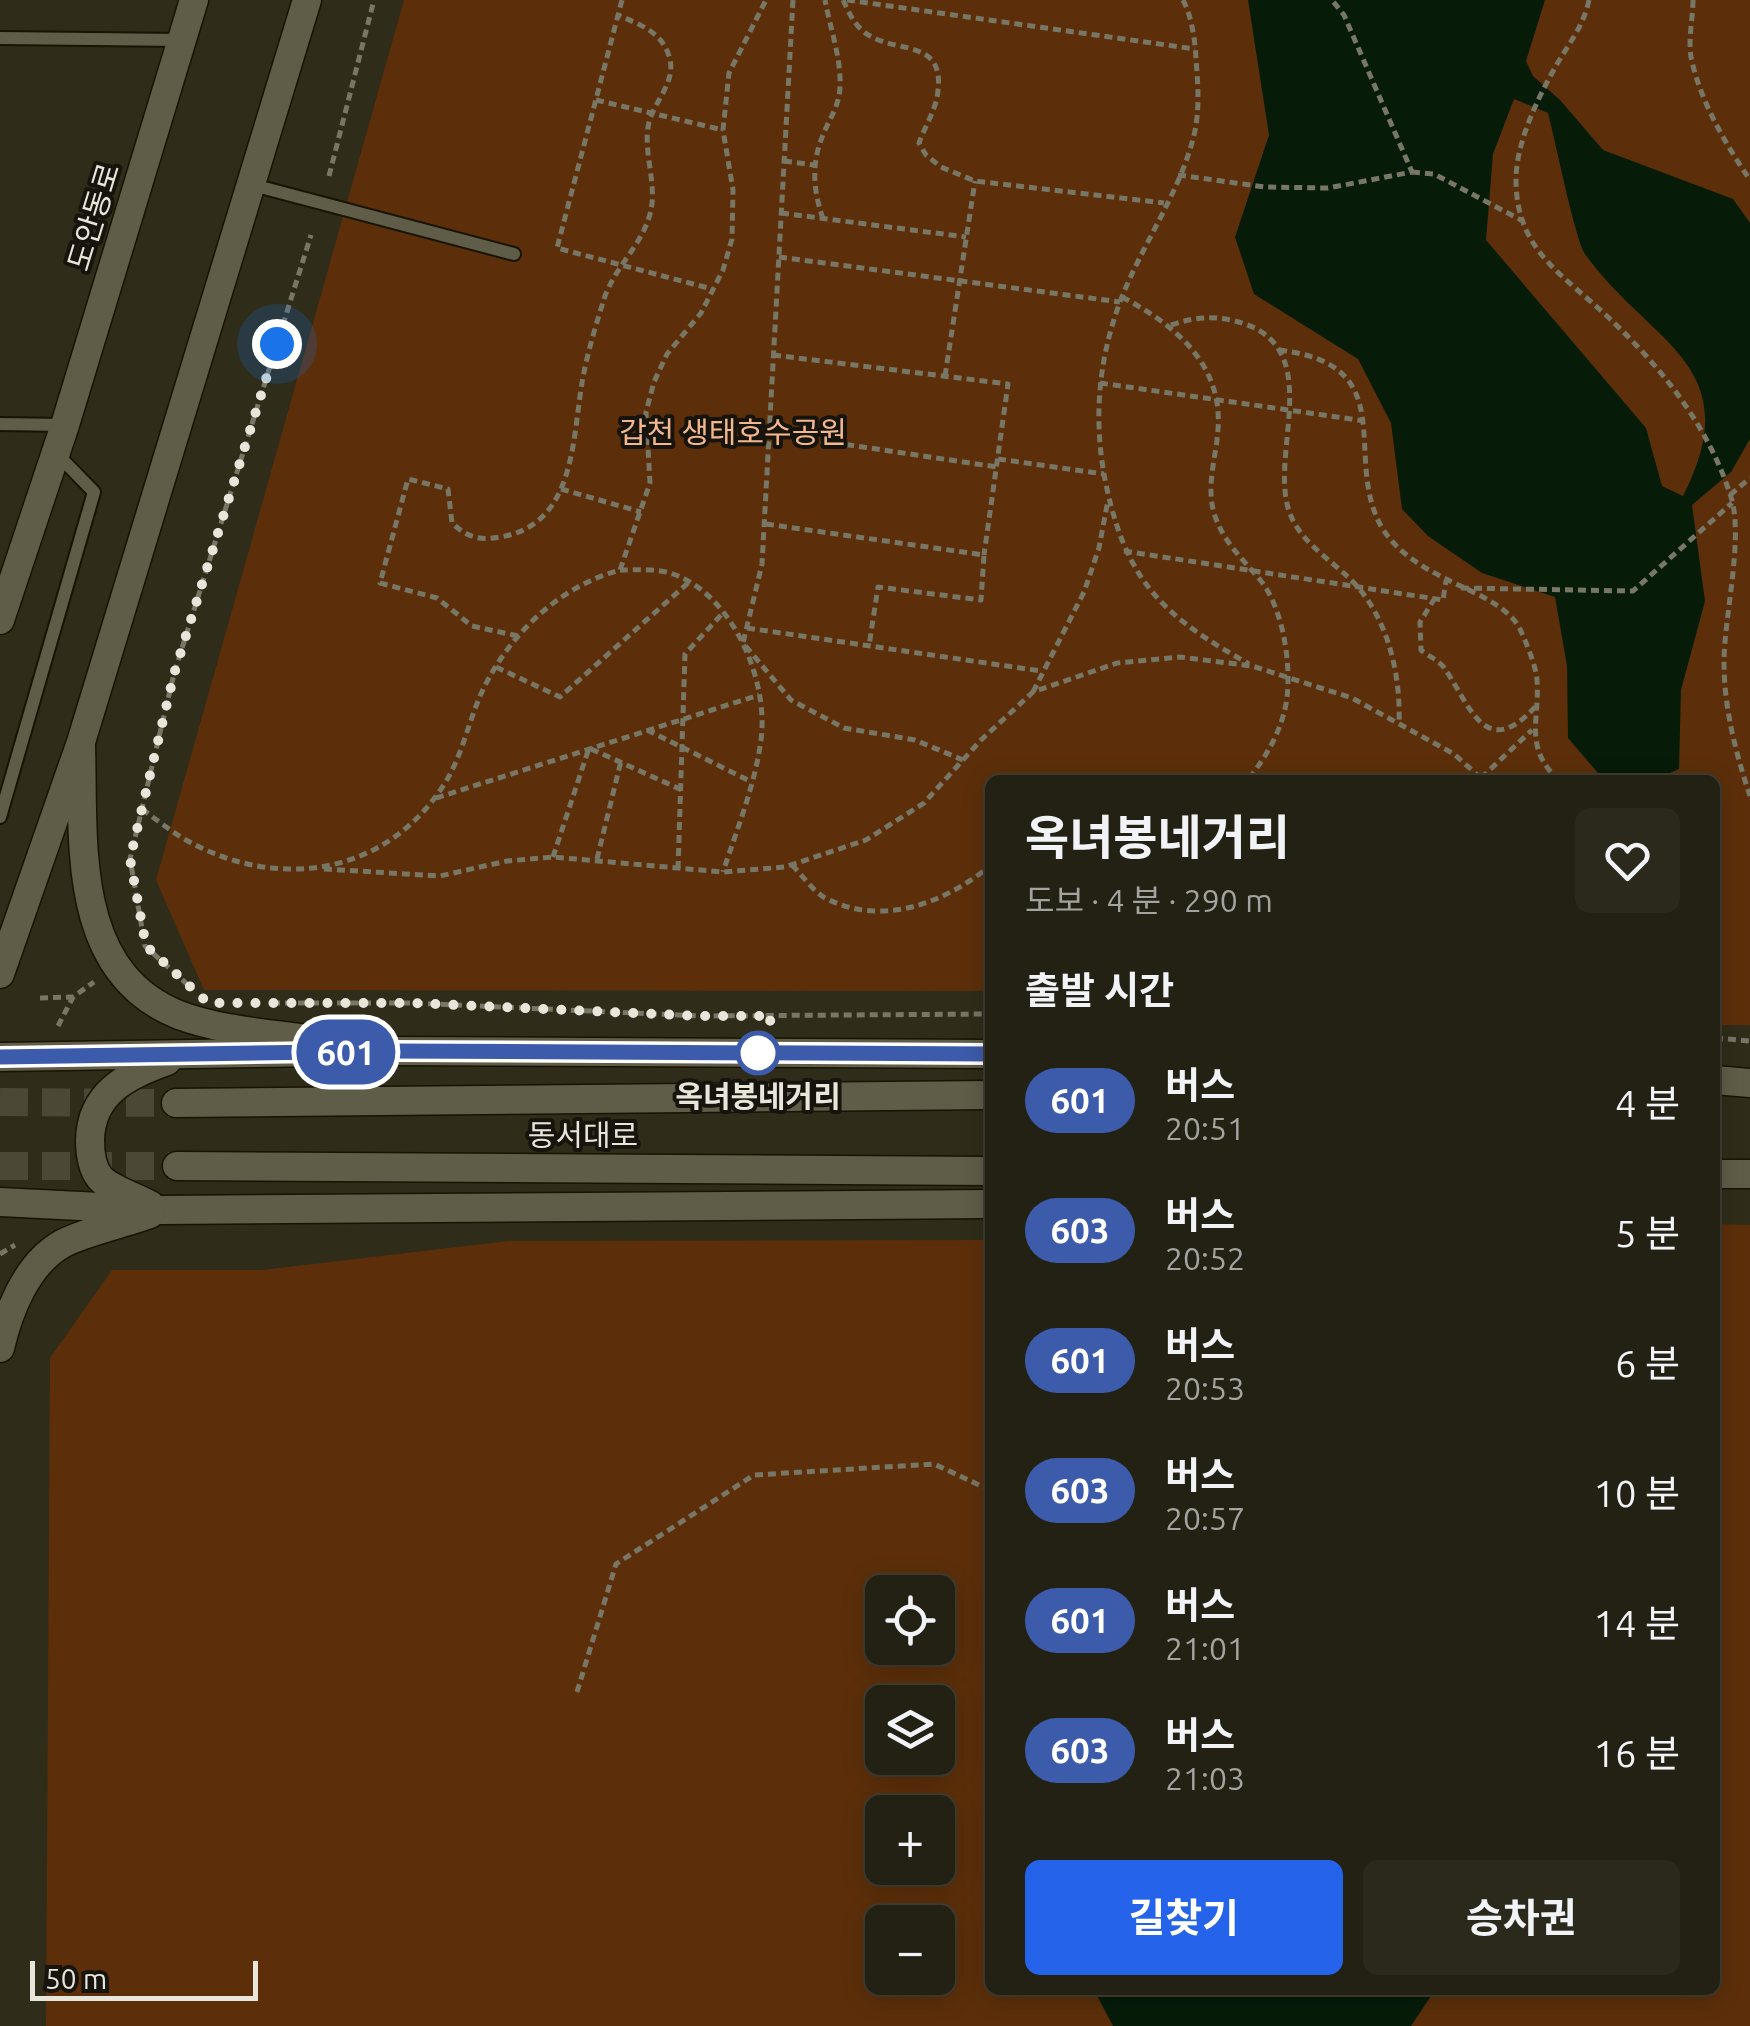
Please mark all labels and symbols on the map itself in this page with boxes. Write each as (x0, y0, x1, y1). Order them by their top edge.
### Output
street label: 도안동로 (61, 159, 125, 274)
your location (252, 319, 302, 369)
park label: 갑천 생태호수공원 (619, 415, 847, 449)
line badge: 601 (288, 1020, 404, 1084)
marker: 옥녀봉네거리 (737, 1032, 779, 1074)
place label: 옥녀봉네거리 (675, 1079, 841, 1113)
street label: 동서대로 (528, 1118, 638, 1152)
scale bar (30, 1956, 258, 2000)

